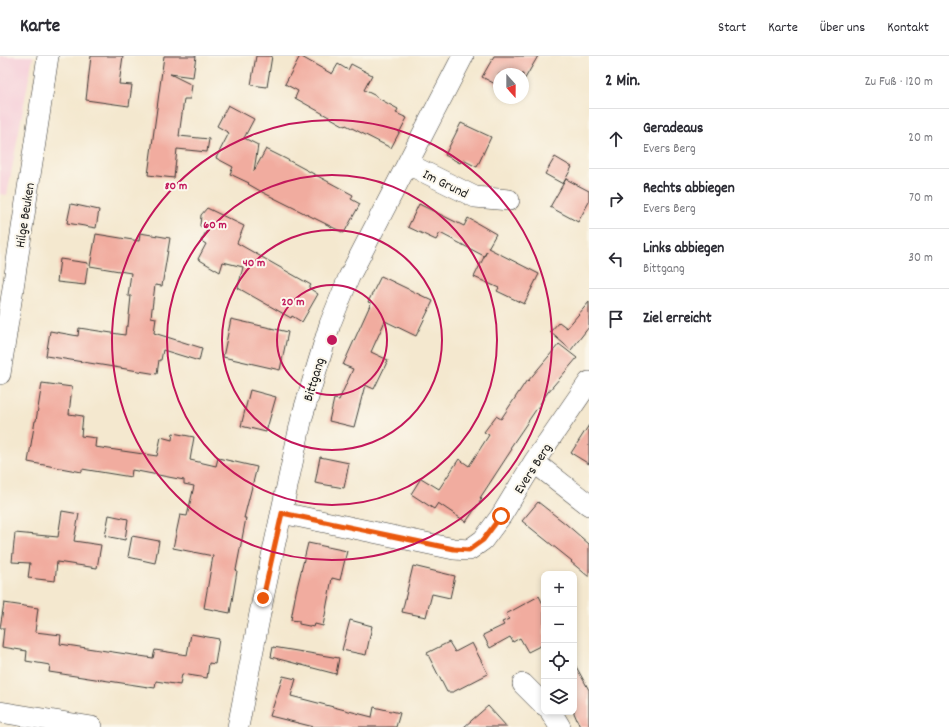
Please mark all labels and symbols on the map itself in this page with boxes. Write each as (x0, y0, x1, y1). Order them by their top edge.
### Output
north arrow (493, 68, 529, 104)
street label: Im Grund (419, 165, 471, 204)
text: 80 m (165, 178, 187, 195)
street label: Hilge Beuken (11, 181, 41, 249)
text: 60 m (203, 217, 227, 234)
text: 40 m (243, 255, 265, 272)
text: 20 m (282, 294, 304, 311)
centre of rings (325, 333, 339, 347)
street label: Bittgang (299, 355, 331, 404)
street label: Evers Berg (510, 440, 558, 498)
route start (492, 507, 510, 525)
route end (254, 589, 272, 607)

